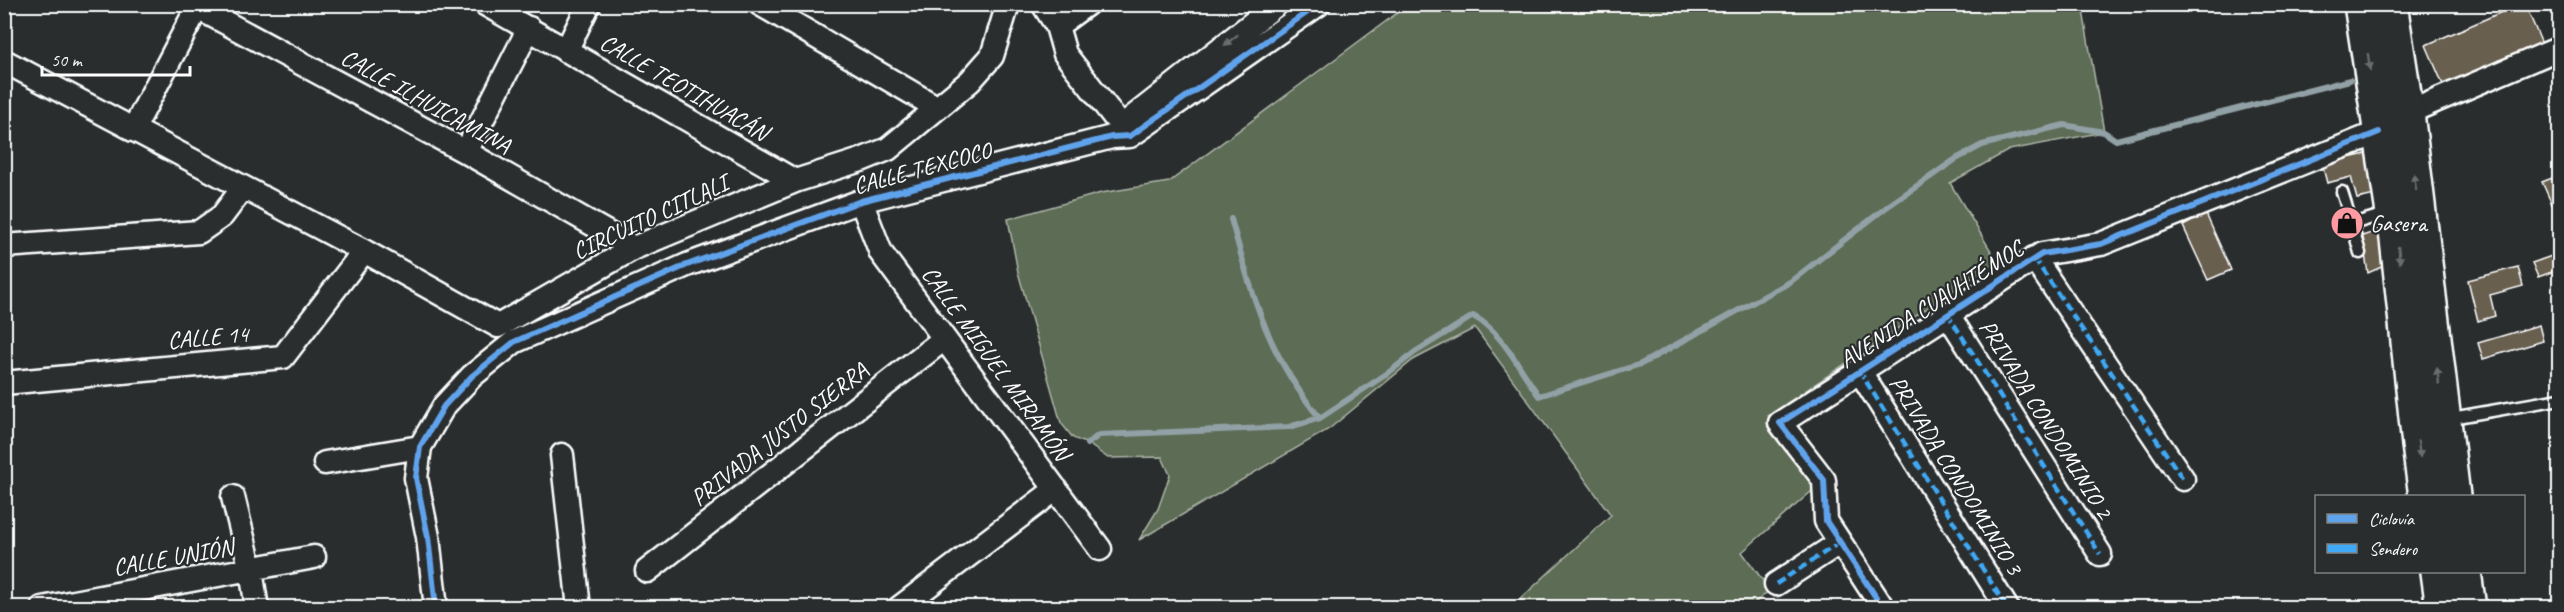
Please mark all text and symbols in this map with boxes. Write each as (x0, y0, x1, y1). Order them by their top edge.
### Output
street label: CALLE TEOTIHUACÁN (595, 27, 776, 149)
one-way arrow (1223, 34, 1239, 47)
scale bar (42, 39, 190, 77)
street label: CALLE ILHUICAMINA (336, 42, 517, 161)
text: 50 m (51, 49, 84, 71)
one-way arrow (2365, 53, 2374, 72)
street label: CALLE TEXCOCO (850, 135, 996, 201)
street label: CIRCUITO CITLALI (567, 166, 737, 266)
one-way arrow (2410, 173, 2420, 192)
shop icon: Gasera (2329, 205, 2365, 241)
place label: Gasera (2370, 208, 2429, 238)
street label: AVENIDA CUAUHTÉMOC (1833, 231, 2032, 375)
one-way arrow (2394, 246, 2404, 265)
street label: CALLE MIGUEL MIRAMÓN (915, 260, 1079, 469)
street label: PRIVADA CONDOMINIO 2 (1973, 314, 2121, 526)
street label: CALLE 14 (166, 318, 252, 355)
street label: PRIVADA JUSTO SIERRA (684, 355, 874, 513)
one-way arrow (2433, 366, 2442, 385)
street label: PRIVADA CONDOMINIO 3 (1883, 370, 2031, 582)
one-way arrow (2415, 440, 2424, 459)
legend (2315, 495, 2525, 573)
text: Ciclovía (2369, 508, 2415, 530)
street label: CALLE UNIÓN (111, 531, 239, 582)
text: Sendero (2369, 538, 2419, 560)

